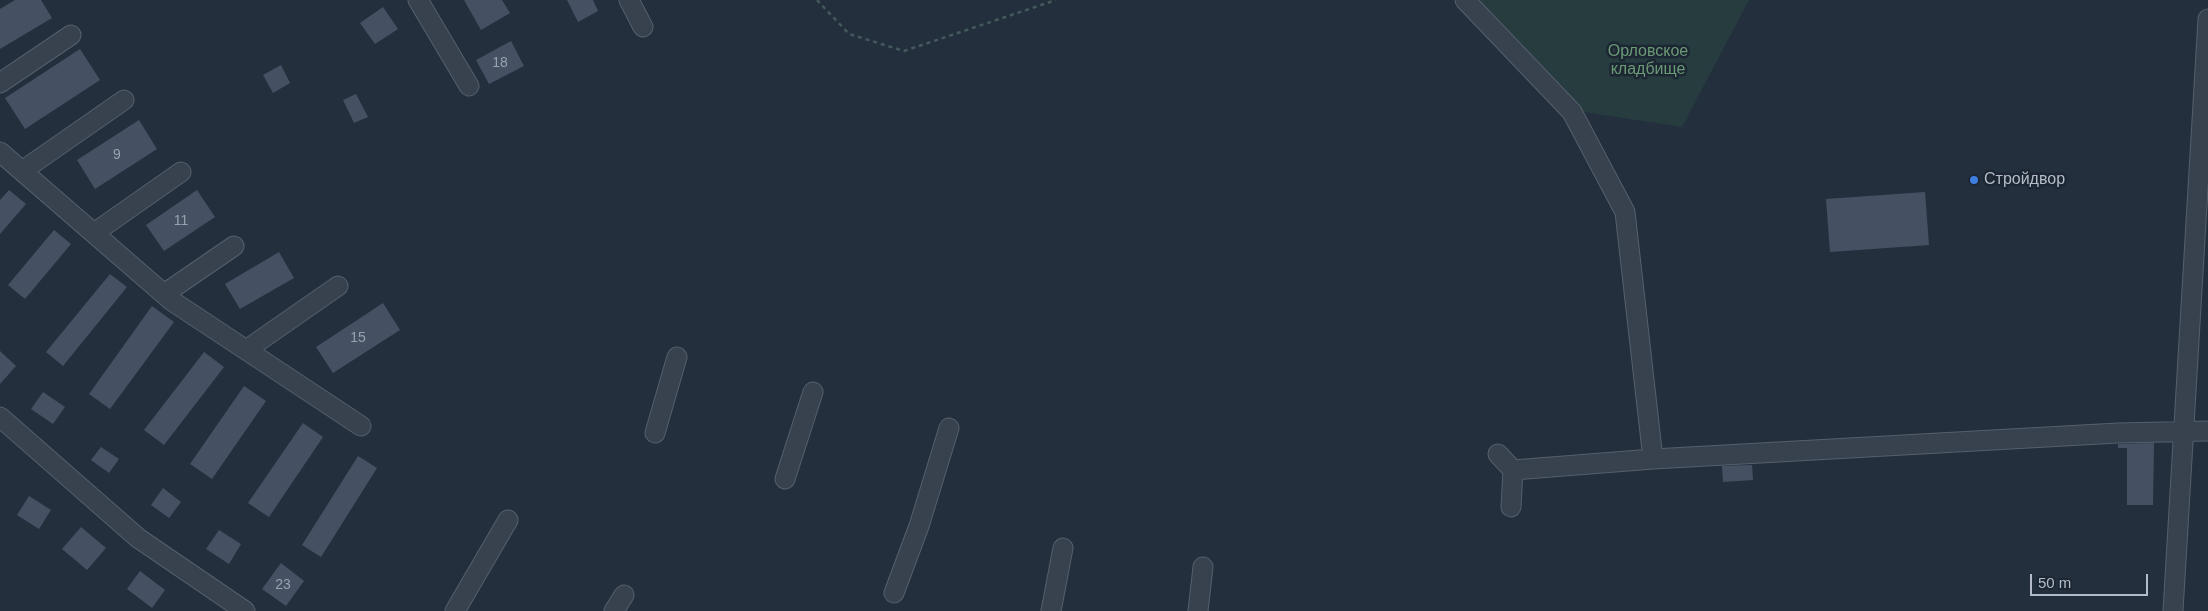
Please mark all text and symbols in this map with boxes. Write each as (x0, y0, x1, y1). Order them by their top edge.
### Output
park label: Орловское кладбище (1608, 42, 1688, 80)
house number: 18 (492, 55, 508, 71)
house number: 9 (113, 147, 121, 163)
place label: Стройдвор (1984, 170, 2065, 190)
marker: Стройдвор (1968, 174, 1980, 186)
house number: 11 (174, 213, 188, 229)
house number: 15 (350, 330, 366, 346)
scale bar (2033, 564, 2150, 596)
text: 50 m (2038, 574, 2071, 591)
house number: 23 (275, 577, 291, 593)

